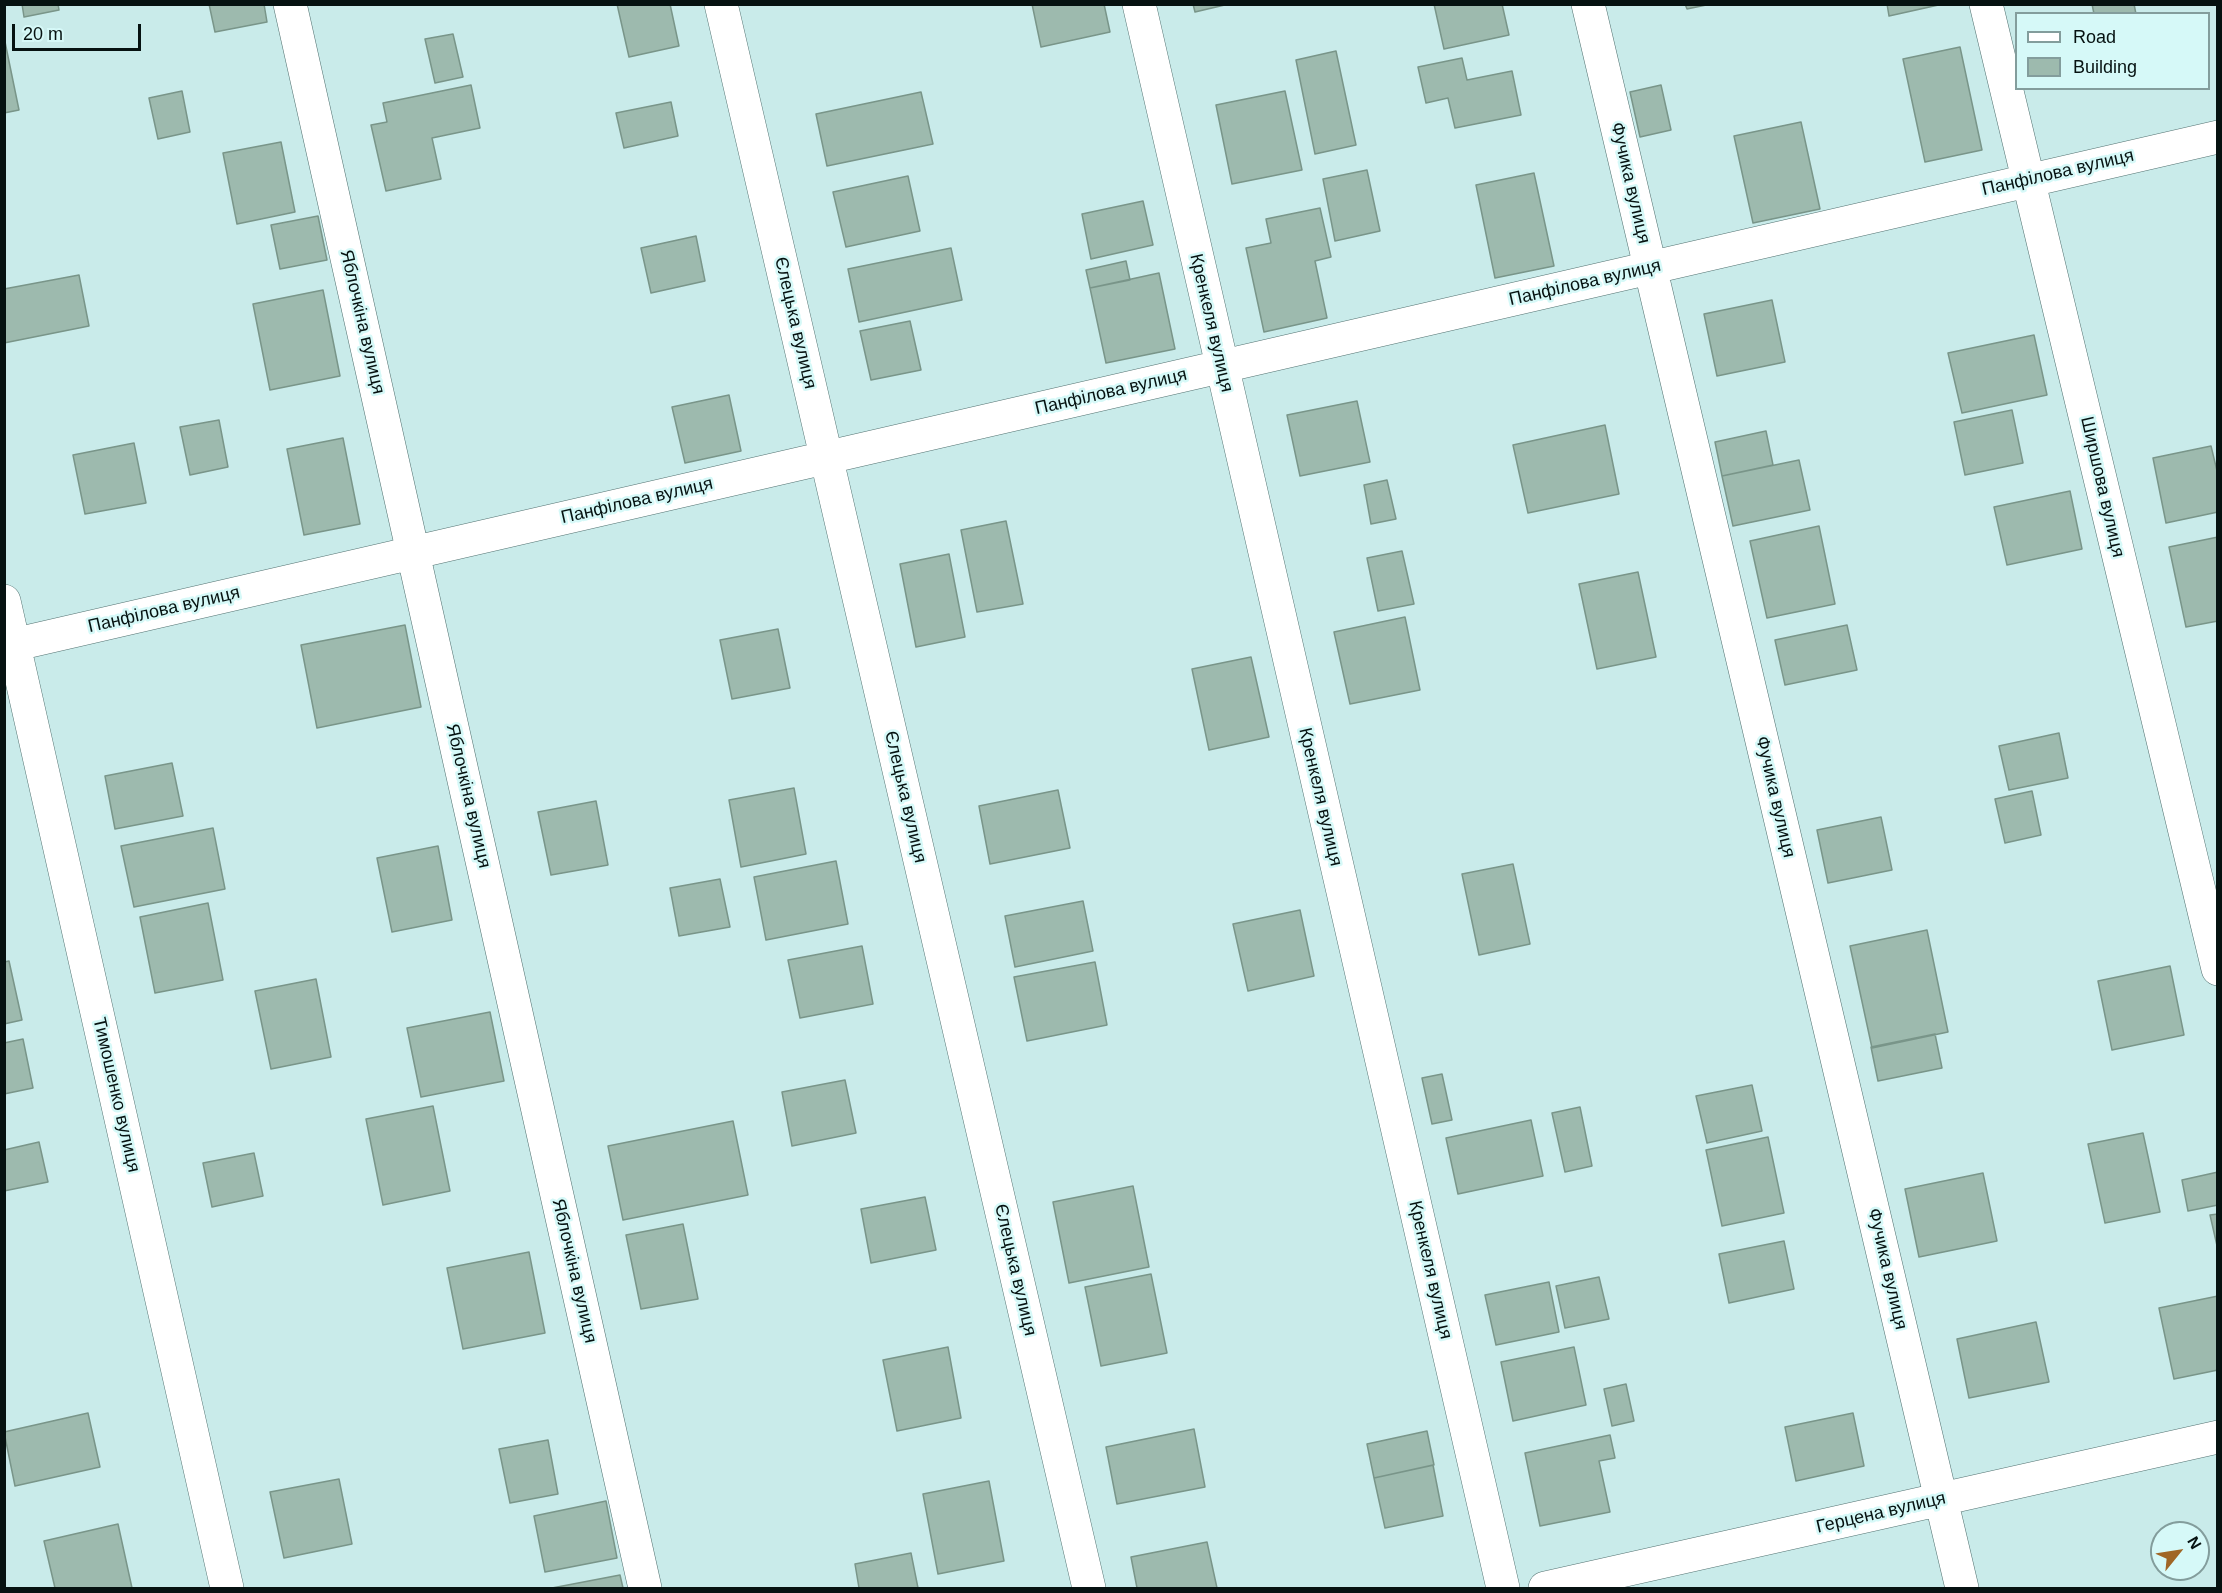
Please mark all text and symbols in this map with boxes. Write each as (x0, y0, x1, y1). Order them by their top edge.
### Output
scale bar (15, 12, 144, 50)
legend (2015, 12, 2210, 90)
text: 20 m (23, 24, 63, 44)
text: Road (2073, 27, 2116, 47)
text: Building (2073, 57, 2137, 77)
street label: Фучика вулиця (1606, 120, 1654, 246)
street label: Панфілова вулиця (1980, 145, 2136, 201)
street label: Яблочкіна вулиця (335, 248, 389, 396)
street label: Кренкеля вулиця (1185, 252, 1237, 394)
street label: Єлецька вулиця (769, 255, 821, 391)
street label: Панфілова вулиця (1507, 255, 1663, 311)
street label: Панфілова вулиця (1033, 364, 1189, 420)
street label: Ширшова вулиця (2075, 415, 2129, 559)
street label: Панфілова вулиця (559, 473, 715, 529)
street label: Панфілова вулиця (86, 582, 242, 638)
street label: Яблочкіна вулиця (441, 722, 495, 870)
street label: Кренкеля вулиця (1294, 726, 1346, 868)
street label: Єлецька вулиця (879, 729, 931, 865)
street label: Фучика вулиця (1751, 734, 1799, 860)
street label: Тимошенко вулиця (88, 1015, 144, 1175)
street label: Яблочкіна вулиця (547, 1197, 601, 1345)
street label: Кренкеля вулиця (1404, 1199, 1456, 1341)
street label: Єлецька вулиця (989, 1202, 1041, 1338)
street label: Фучика вулиця (1863, 1206, 1911, 1332)
street label: Герцена вулиця (1814, 1488, 1948, 1538)
north arrow (2150, 1521, 2210, 1581)
text: N (2184, 1533, 2205, 1552)

